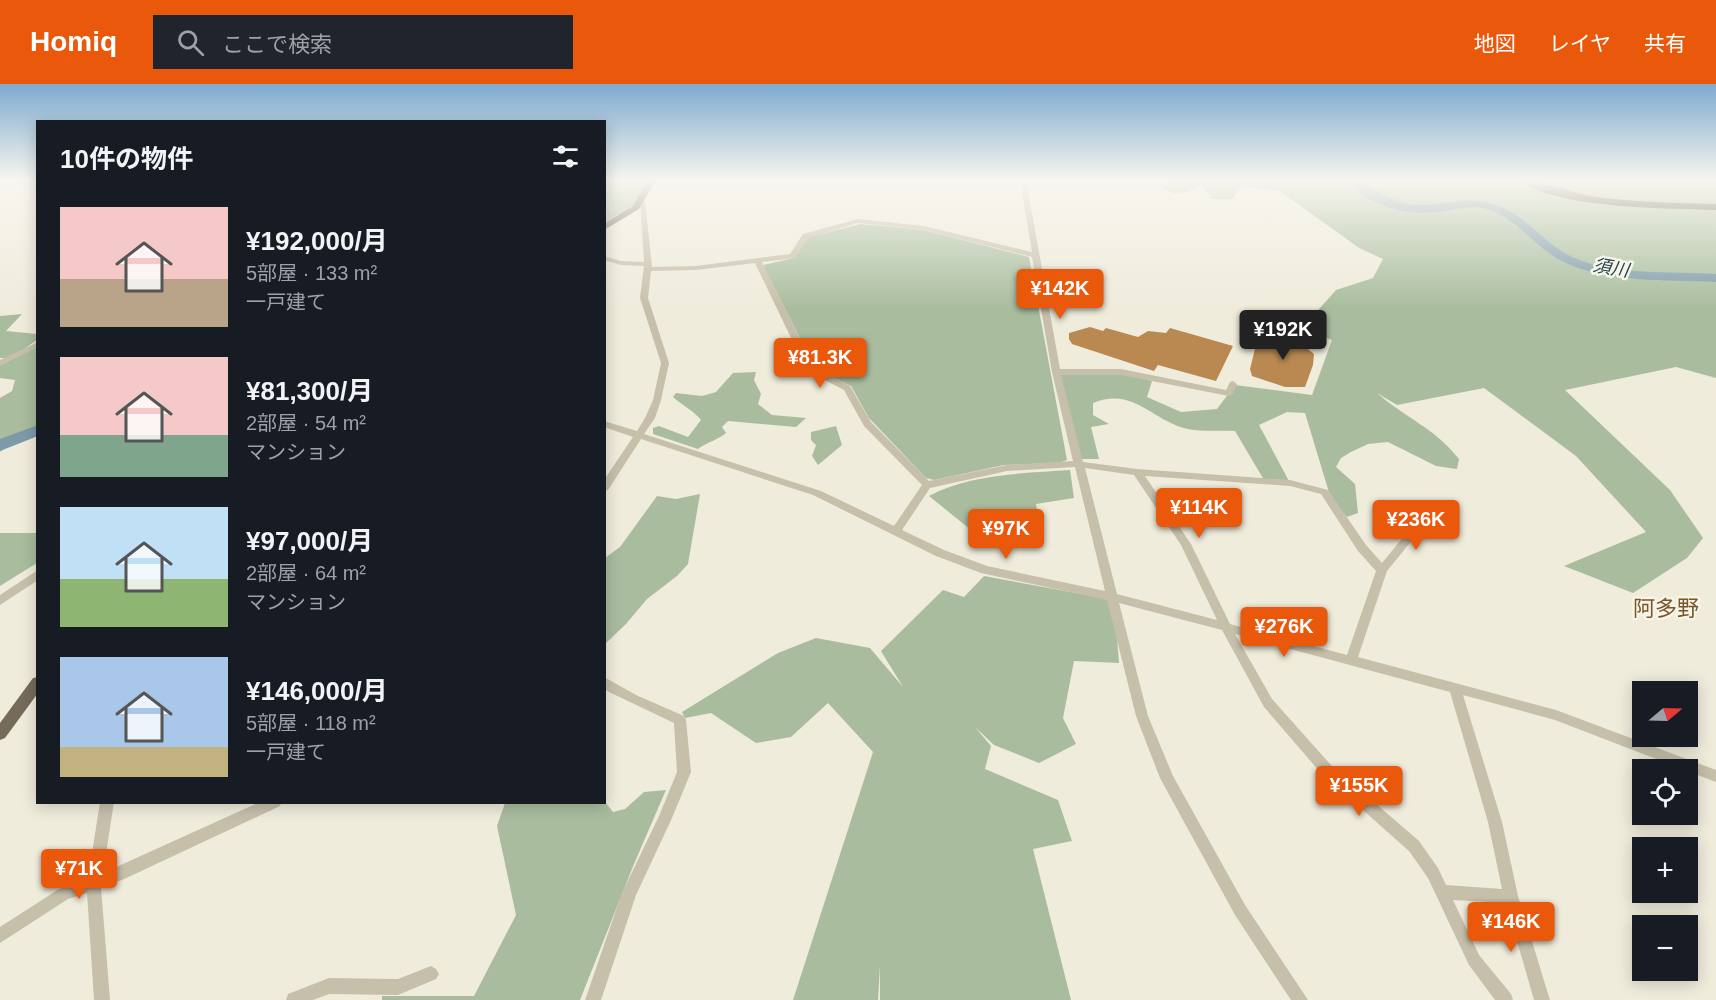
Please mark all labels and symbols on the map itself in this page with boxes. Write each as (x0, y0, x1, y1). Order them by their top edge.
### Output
water label: 須川 (1592, 255, 1632, 281)
pin: ¥142K (1018, 269, 1102, 320)
pin: ¥192K (1241, 310, 1325, 361)
pin: ¥81.3K (771, 338, 869, 389)
pin: ¥114K (1157, 488, 1241, 539)
pin: ¥236K (1374, 500, 1458, 551)
pin: ¥97K (970, 509, 1042, 560)
district label: 阿多野 (1633, 596, 1699, 621)
pin: ¥276K (1242, 607, 1326, 658)
north arrow (1632, 681, 1698, 747)
pin: ¥155K (1317, 766, 1401, 817)
pin: ¥71K (43, 849, 115, 900)
pin: ¥146K (1469, 902, 1553, 953)

